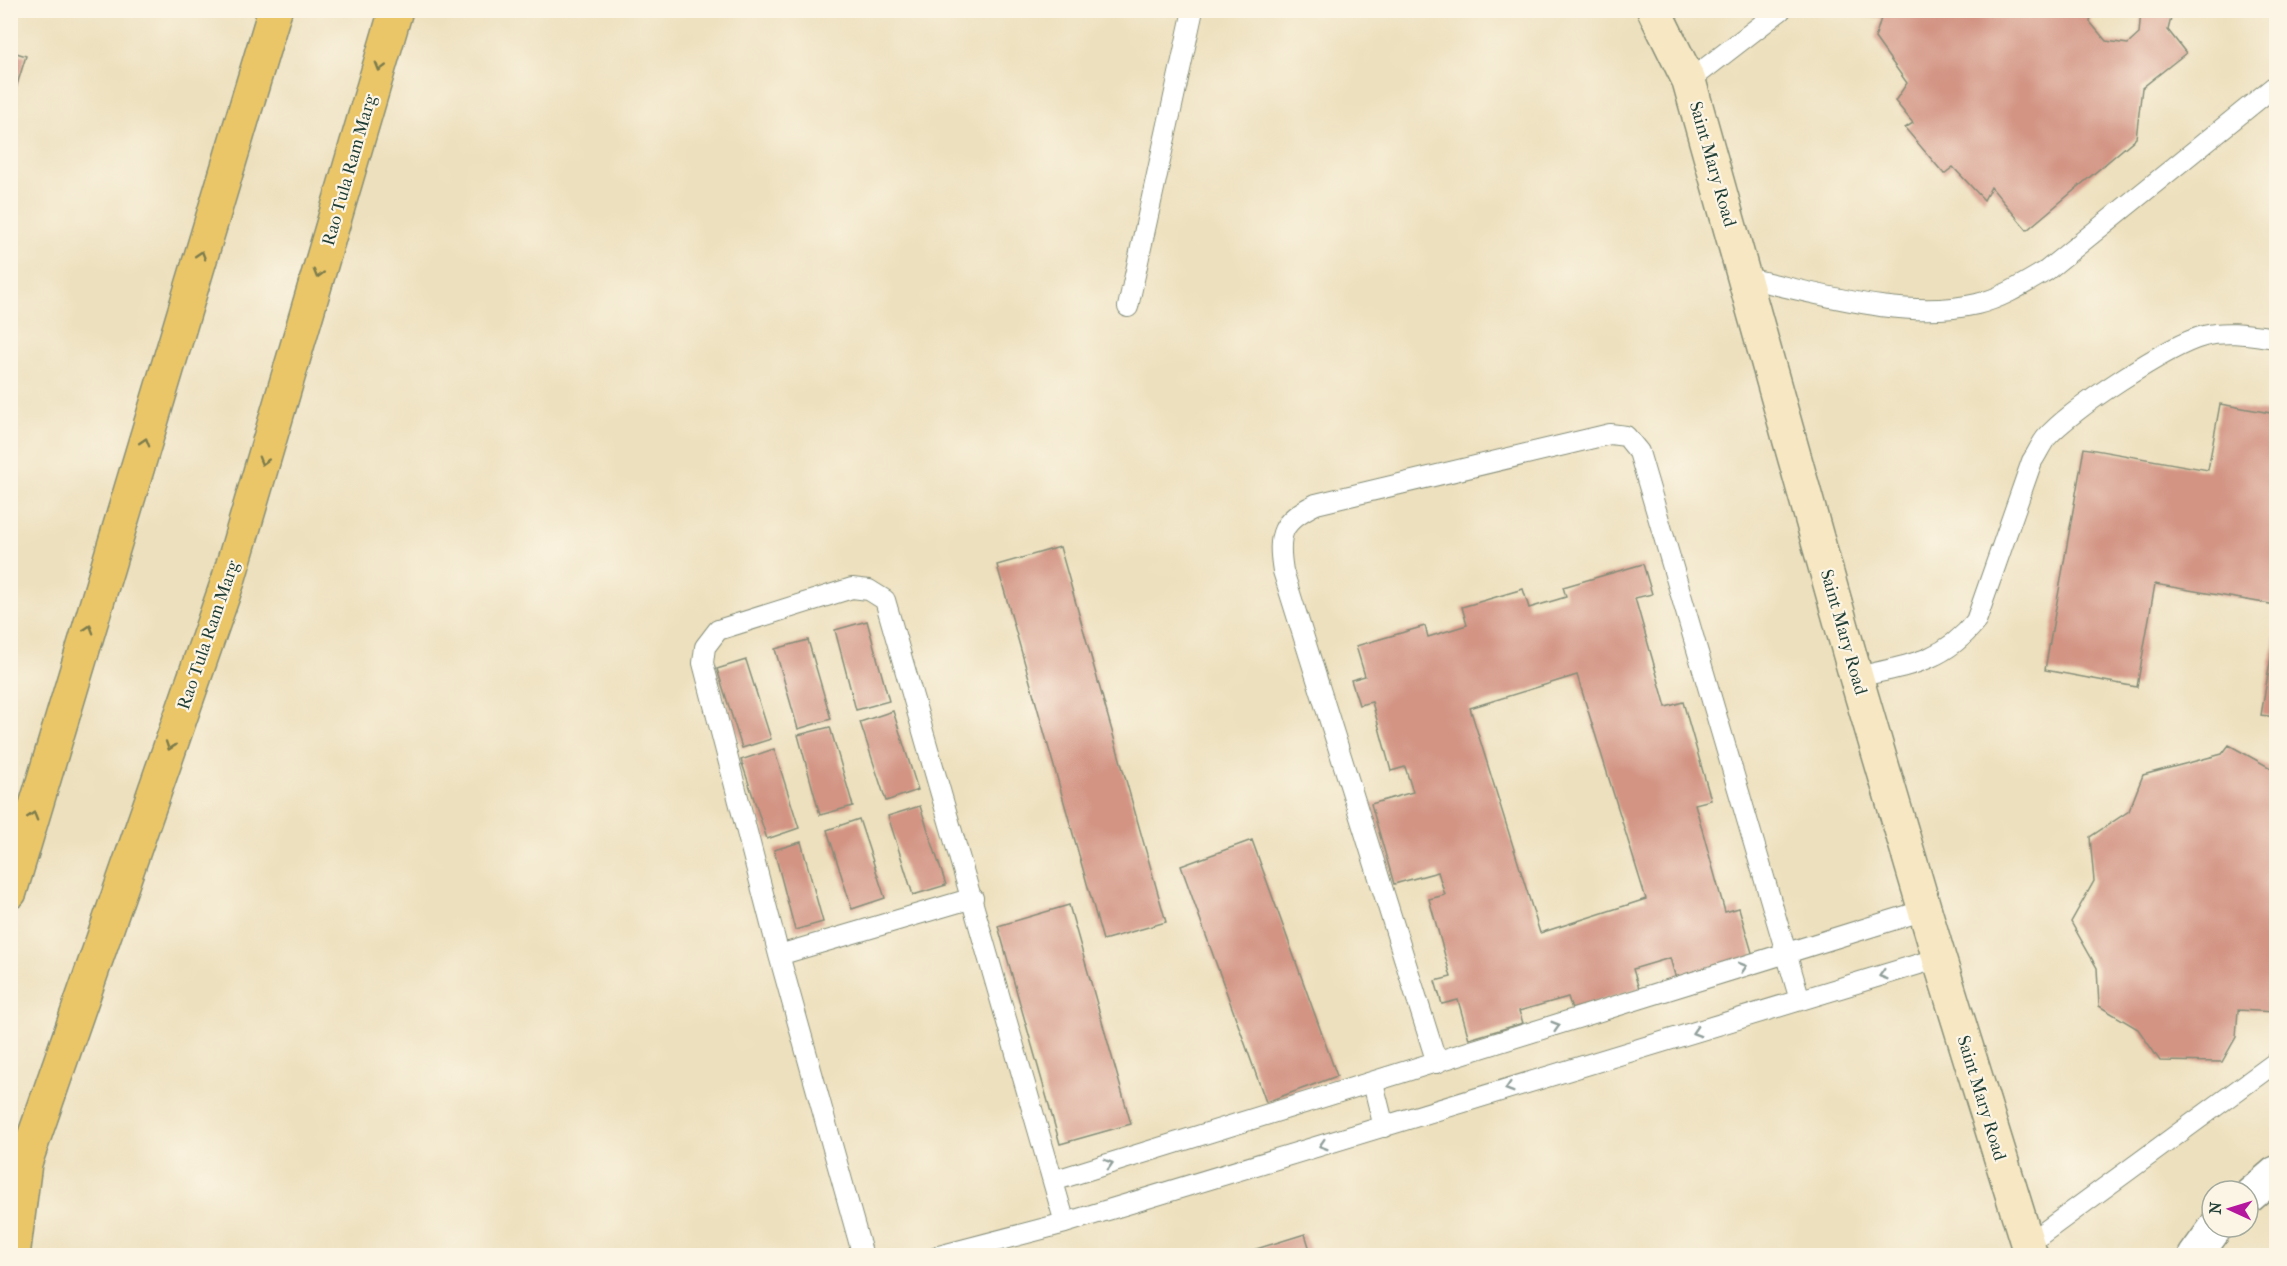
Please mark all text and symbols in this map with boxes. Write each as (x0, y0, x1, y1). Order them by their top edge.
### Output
one-way arrow (375, 61, 387, 72)
street label: Rao Tula Ram Marg (318, 92, 381, 248)
street label: Saint Mary Road (1685, 99, 1741, 229)
one-way arrow (194, 250, 206, 261)
one-way arrow (313, 269, 326, 279)
one-way arrow (138, 437, 150, 448)
one-way arrow (258, 455, 270, 466)
street label: Rao Tula Ram Marg (173, 558, 244, 712)
street label: Saint Mary Road (1816, 567, 1872, 697)
one-way arrow (82, 624, 94, 635)
one-way arrow (165, 740, 178, 751)
one-way arrow (26, 811, 38, 822)
one-way arrow (1737, 962, 1747, 974)
one-way arrow (1878, 968, 1889, 980)
one-way arrow (1550, 1020, 1561, 1033)
one-way arrow (1691, 1025, 1702, 1037)
street label: Saint Mary Road (1953, 1033, 2011, 1163)
one-way arrow (1504, 1081, 1515, 1093)
one-way arrow (1318, 1138, 1329, 1150)
one-way arrow (1103, 1159, 1114, 1171)
north arrow (2200, 1179, 2260, 1239)
text: N (2206, 1200, 2225, 1215)

